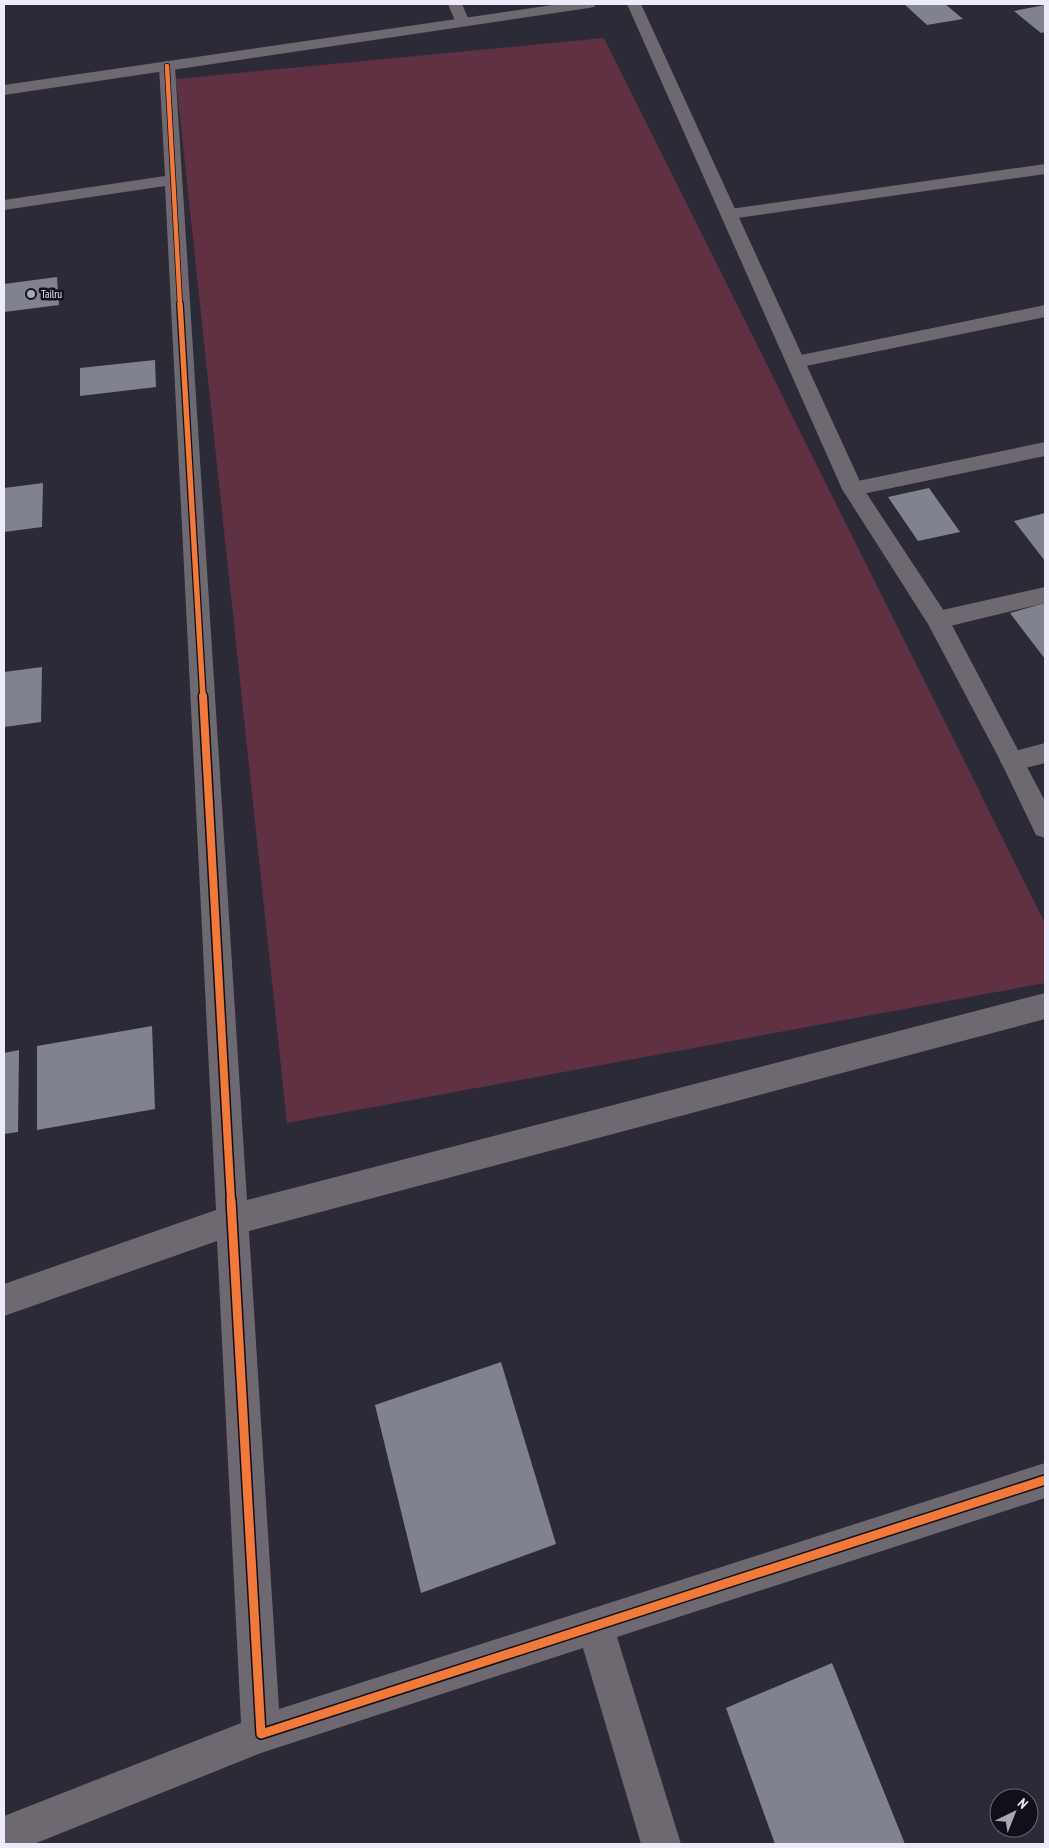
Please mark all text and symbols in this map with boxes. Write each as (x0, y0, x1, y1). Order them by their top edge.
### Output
place label: Tailru (41, 287, 62, 301)
marker: Tailru (25, 288, 37, 300)
north arrow (989, 1788, 1039, 1838)
text: N (1014, 1794, 1032, 1813)

